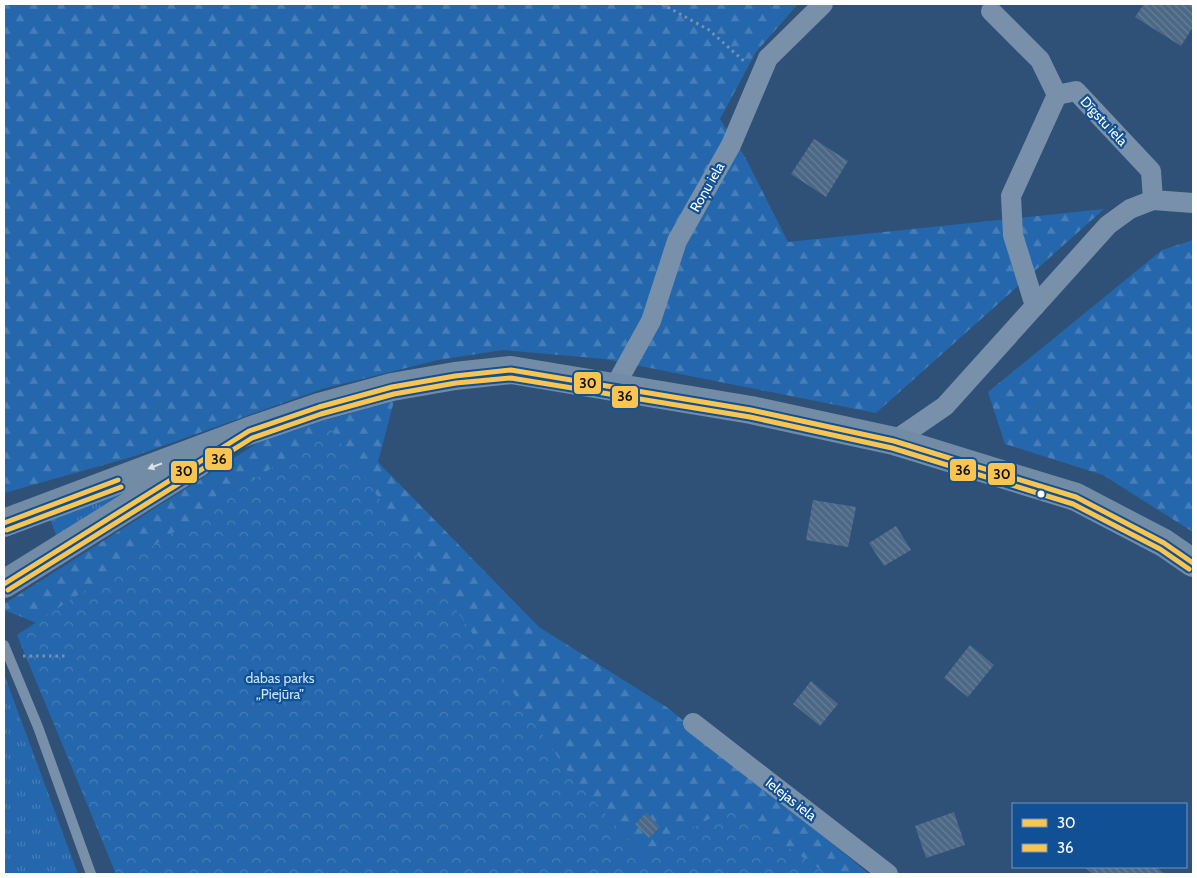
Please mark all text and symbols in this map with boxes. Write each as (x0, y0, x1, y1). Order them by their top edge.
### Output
street label: Dīgstu iela (1077, 92, 1132, 150)
street label: Roņu iela (686, 159, 729, 215)
line badge: 30 (573, 371, 602, 395)
text: 30 (579, 374, 597, 392)
line badge: 36 (611, 385, 639, 409)
text: 36 (617, 387, 633, 405)
line badge: 36 (204, 447, 233, 471)
text: 36 (211, 450, 227, 468)
line badge: 36 (949, 458, 977, 482)
line badge: 30 (170, 460, 198, 484)
text: 36 (955, 461, 971, 479)
text: 30 (175, 462, 193, 480)
line badge: 30 (987, 462, 1016, 486)
one-way arrow (147, 463, 162, 470)
text: 30 (993, 465, 1011, 483)
unlabelled marker (1036, 489, 1046, 499)
park label: dabas parks „Piejūra” (246, 669, 315, 703)
street label: Ielejas iela (762, 774, 820, 825)
legend (1012, 803, 1187, 868)
text: 30 (1057, 814, 1076, 832)
text: 36 (1057, 839, 1074, 857)

